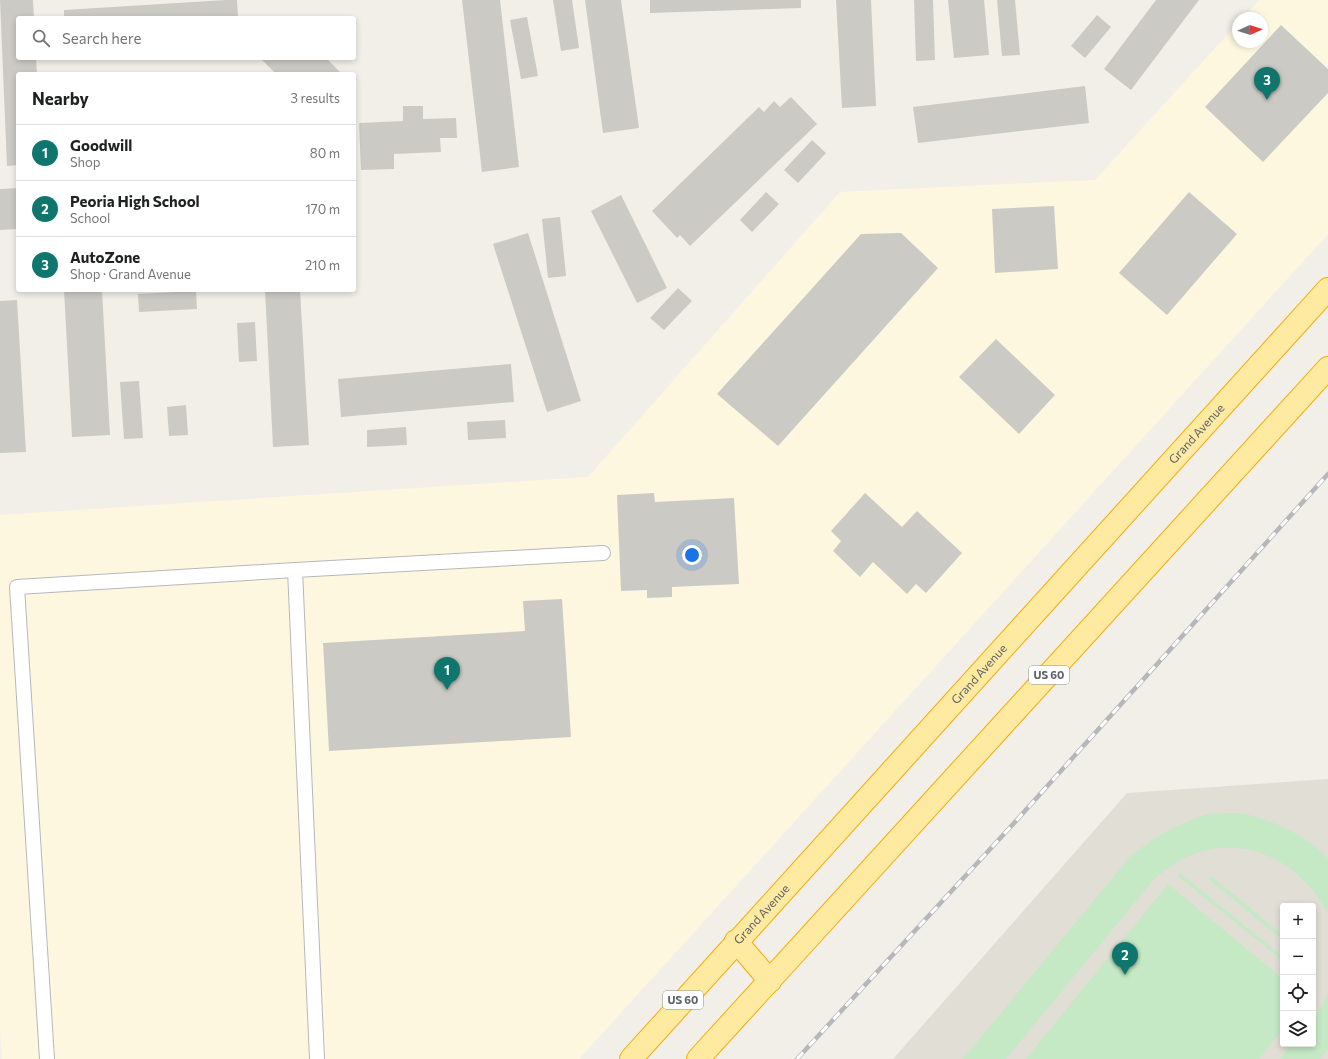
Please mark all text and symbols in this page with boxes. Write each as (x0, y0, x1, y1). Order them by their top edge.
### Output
north arrow (1232, 12, 1268, 48)
search box (16, 16, 356, 60)
icon: search (30, 27, 52, 49)
text: Search here (62, 29, 141, 47)
pin: 3 (1254, 67, 1280, 100)
text: Nearby (32, 88, 89, 109)
text: 3 results (291, 90, 340, 106)
text: Goodwill (70, 136, 132, 154)
text: 1 (42, 145, 48, 161)
text: 80 m (310, 145, 340, 161)
text: Shop (70, 154, 101, 170)
text: Peoria High School (70, 192, 200, 210)
text: 2 (41, 201, 49, 217)
text: 170 m (305, 201, 340, 217)
text: School (70, 210, 110, 226)
text: AutoZone (70, 248, 140, 266)
text: 3 (41, 257, 49, 273)
text: 210 m (305, 257, 340, 273)
text: Shop · Grand Avenue (70, 266, 191, 282)
street label: Grand Avenue (1165, 400, 1227, 466)
your location (682, 545, 702, 565)
street label: Grand Avenue (948, 641, 1009, 706)
pin: 1 (434, 657, 460, 690)
road number: US 60 (1029, 666, 1069, 684)
street label: Grand Avenue (730, 881, 792, 947)
map controls (1280, 903, 1316, 1047)
button: + (1280, 903, 1316, 939)
button: − (1280, 939, 1316, 975)
pin: 2 (1112, 942, 1138, 975)
button: locate (1280, 975, 1316, 1011)
road number: US 60 (663, 991, 703, 1009)
button: layers (1280, 1011, 1316, 1047)

